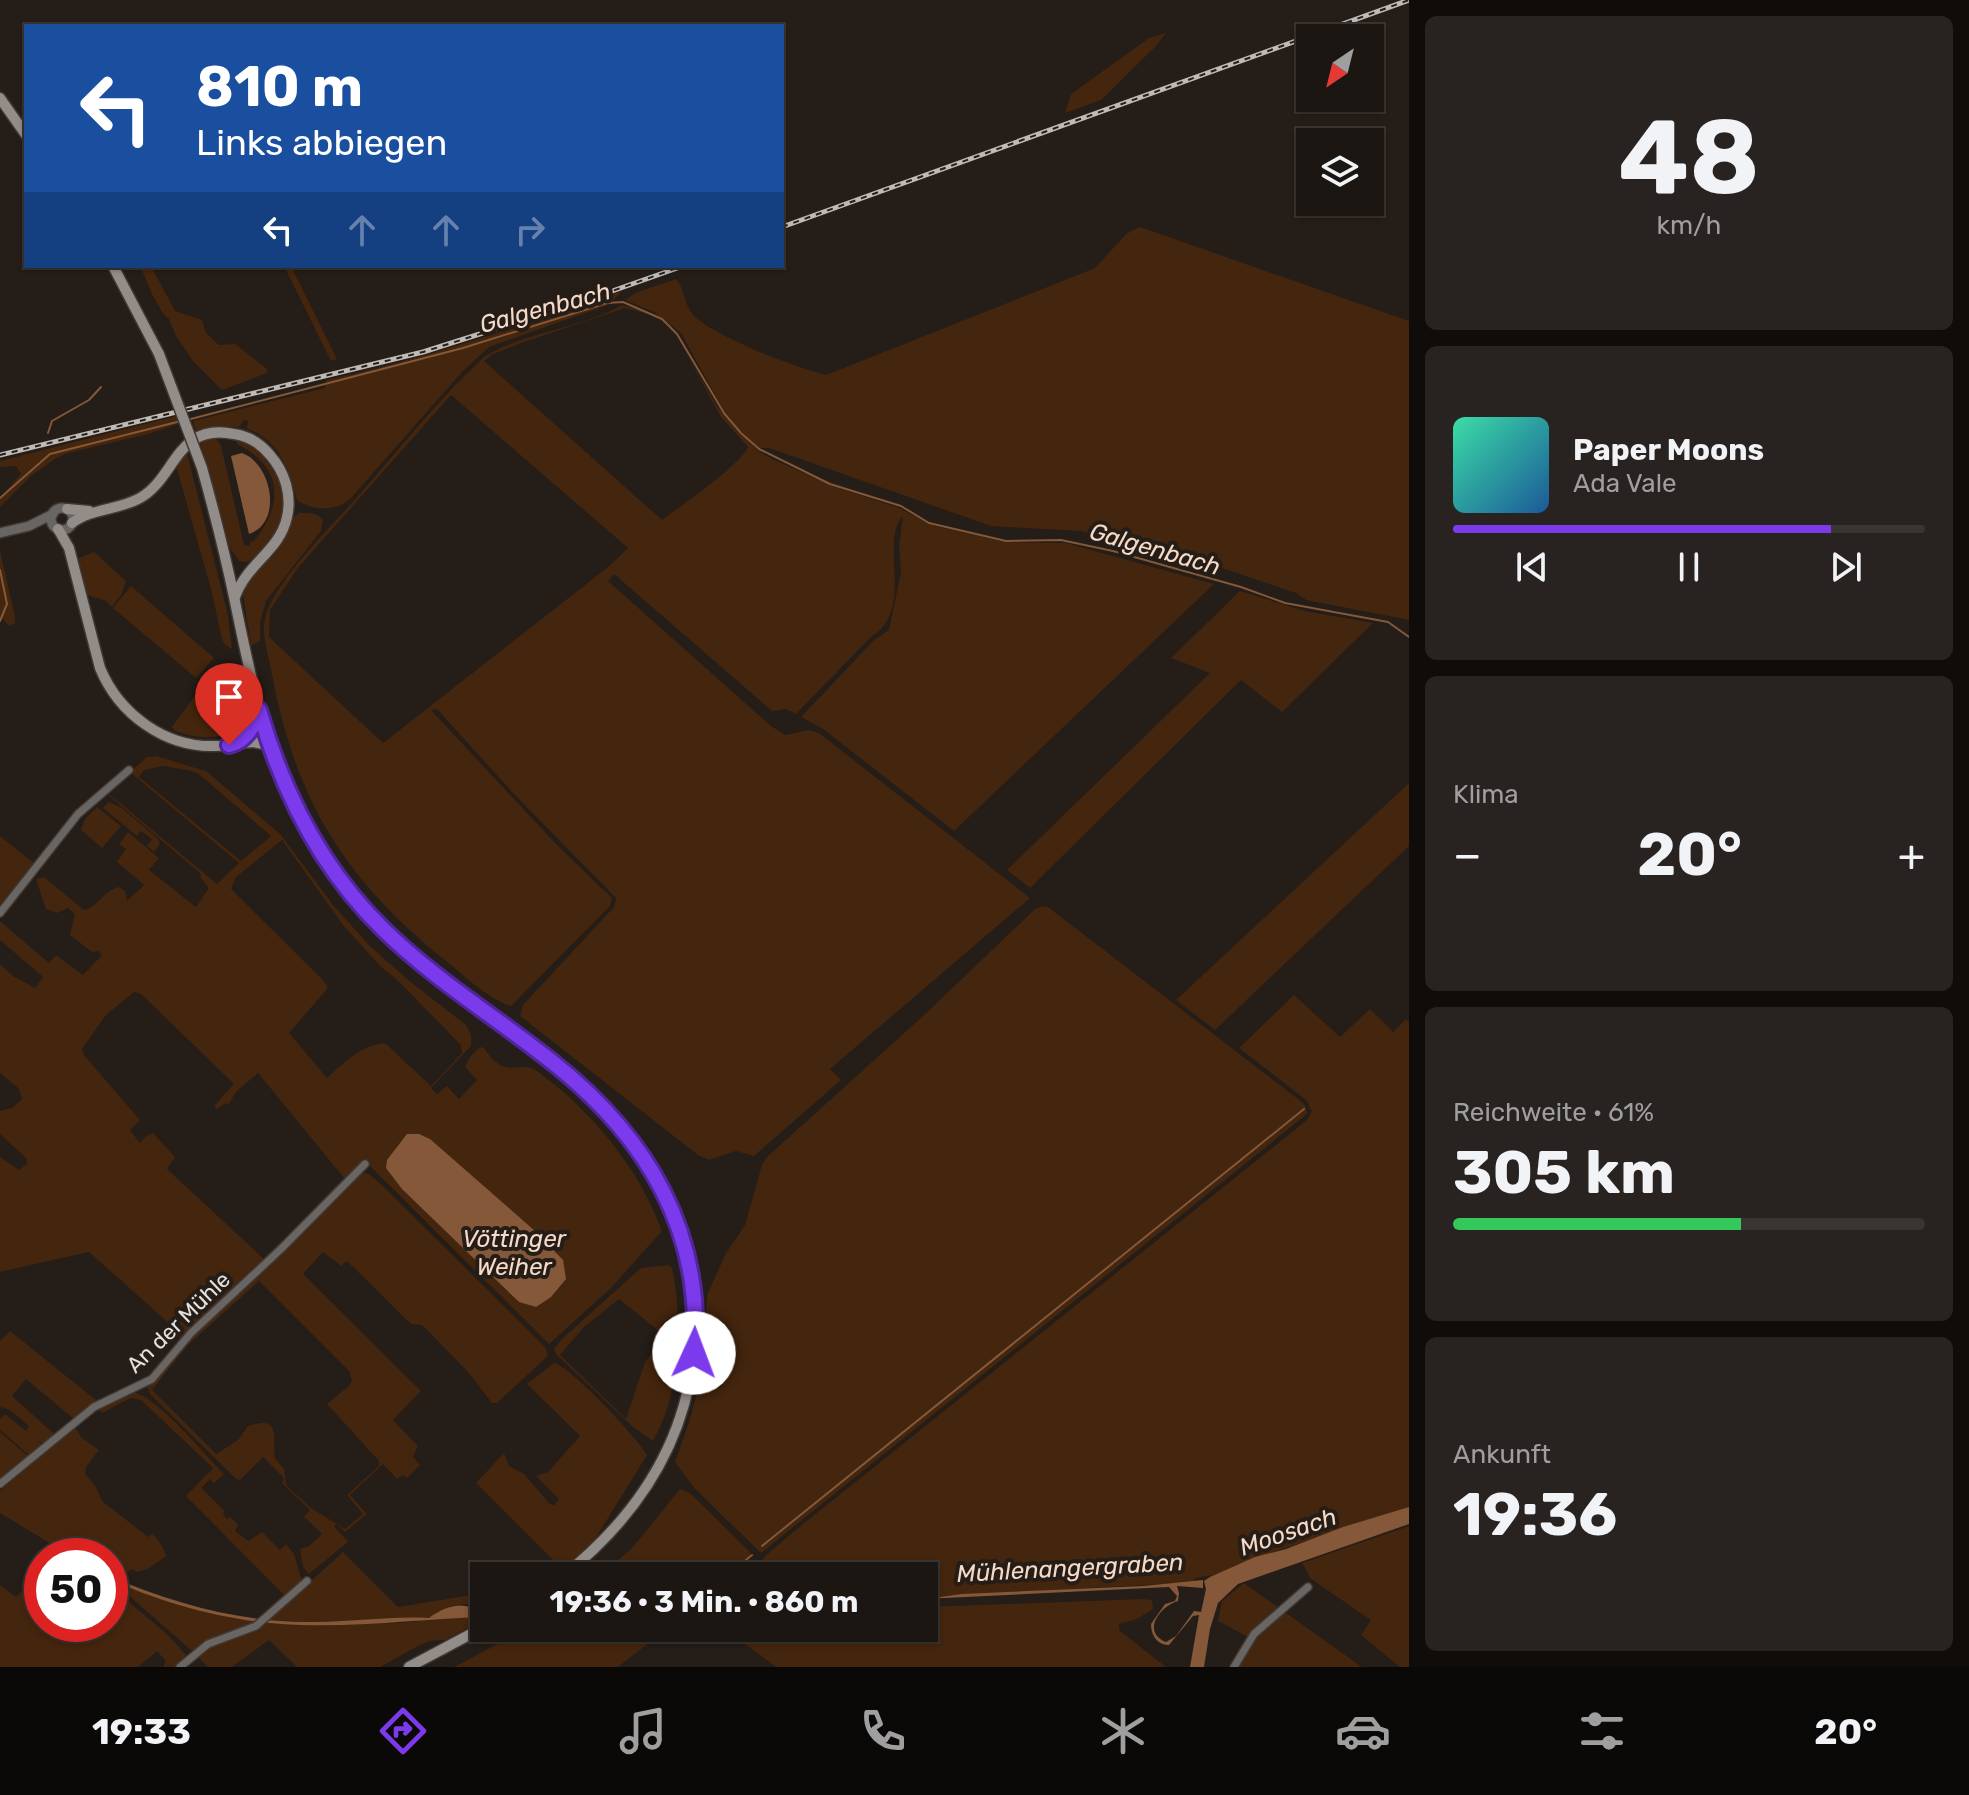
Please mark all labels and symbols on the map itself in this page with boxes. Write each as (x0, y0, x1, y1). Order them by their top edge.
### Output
north arrow (1296, 24, 1384, 112)
water label: Galgenbach (476, 277, 614, 339)
water label: Galgenbach (1086, 517, 1224, 581)
pin (195, 663, 263, 745)
water label: Vöttinger Weiher (462, 1225, 567, 1281)
street label: An der Mühle (121, 1266, 236, 1379)
position arrow (652, 1311, 736, 1395)
water label: Moosach (1236, 1502, 1340, 1562)
speed limit sign: 50 (24, 1538, 128, 1642)
water label: Mühlenangergraben (956, 1548, 1184, 1588)

